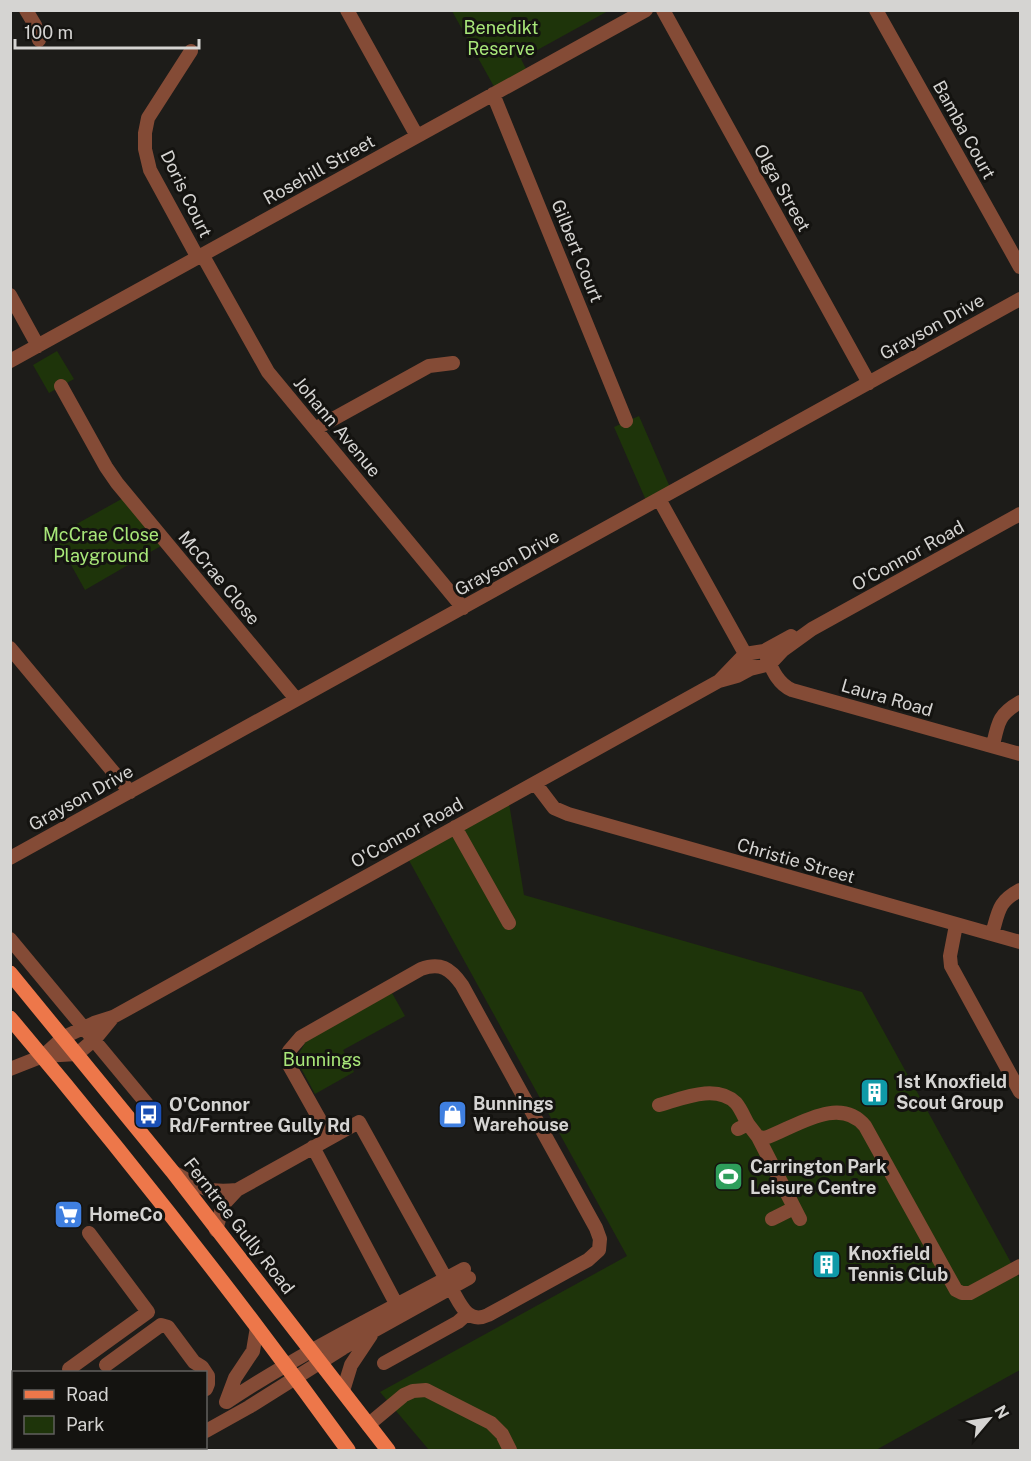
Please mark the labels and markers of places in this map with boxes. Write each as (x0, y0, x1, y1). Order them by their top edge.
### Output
place label: 1st Knoxfield Scout Group (896, 1071, 1007, 1113)
building icon: 1st Knoxfield Scout Group (859, 1076, 891, 1108)
place label: Bunnings Warehouse (473, 1093, 569, 1135)
place label: O'Connor Rd/Ferntree Gully Rd (169, 1094, 350, 1136)
shop icon: Bunnings Warehouse (436, 1098, 468, 1130)
bus stop icon: O'Connor Rd/Ferntree Gully Rd (132, 1099, 164, 1131)
place label: Carrington Park Leisure Centre (750, 1156, 887, 1198)
sports icon: Carrington Park Leisure Centre (713, 1161, 745, 1193)
supermarket icon: HomeCo (52, 1199, 84, 1231)
place label: HomeCo (89, 1204, 163, 1225)
place label: Knoxfield Tennis Club (848, 1243, 948, 1285)
building icon: Knoxfield Tennis Club (811, 1248, 843, 1280)

